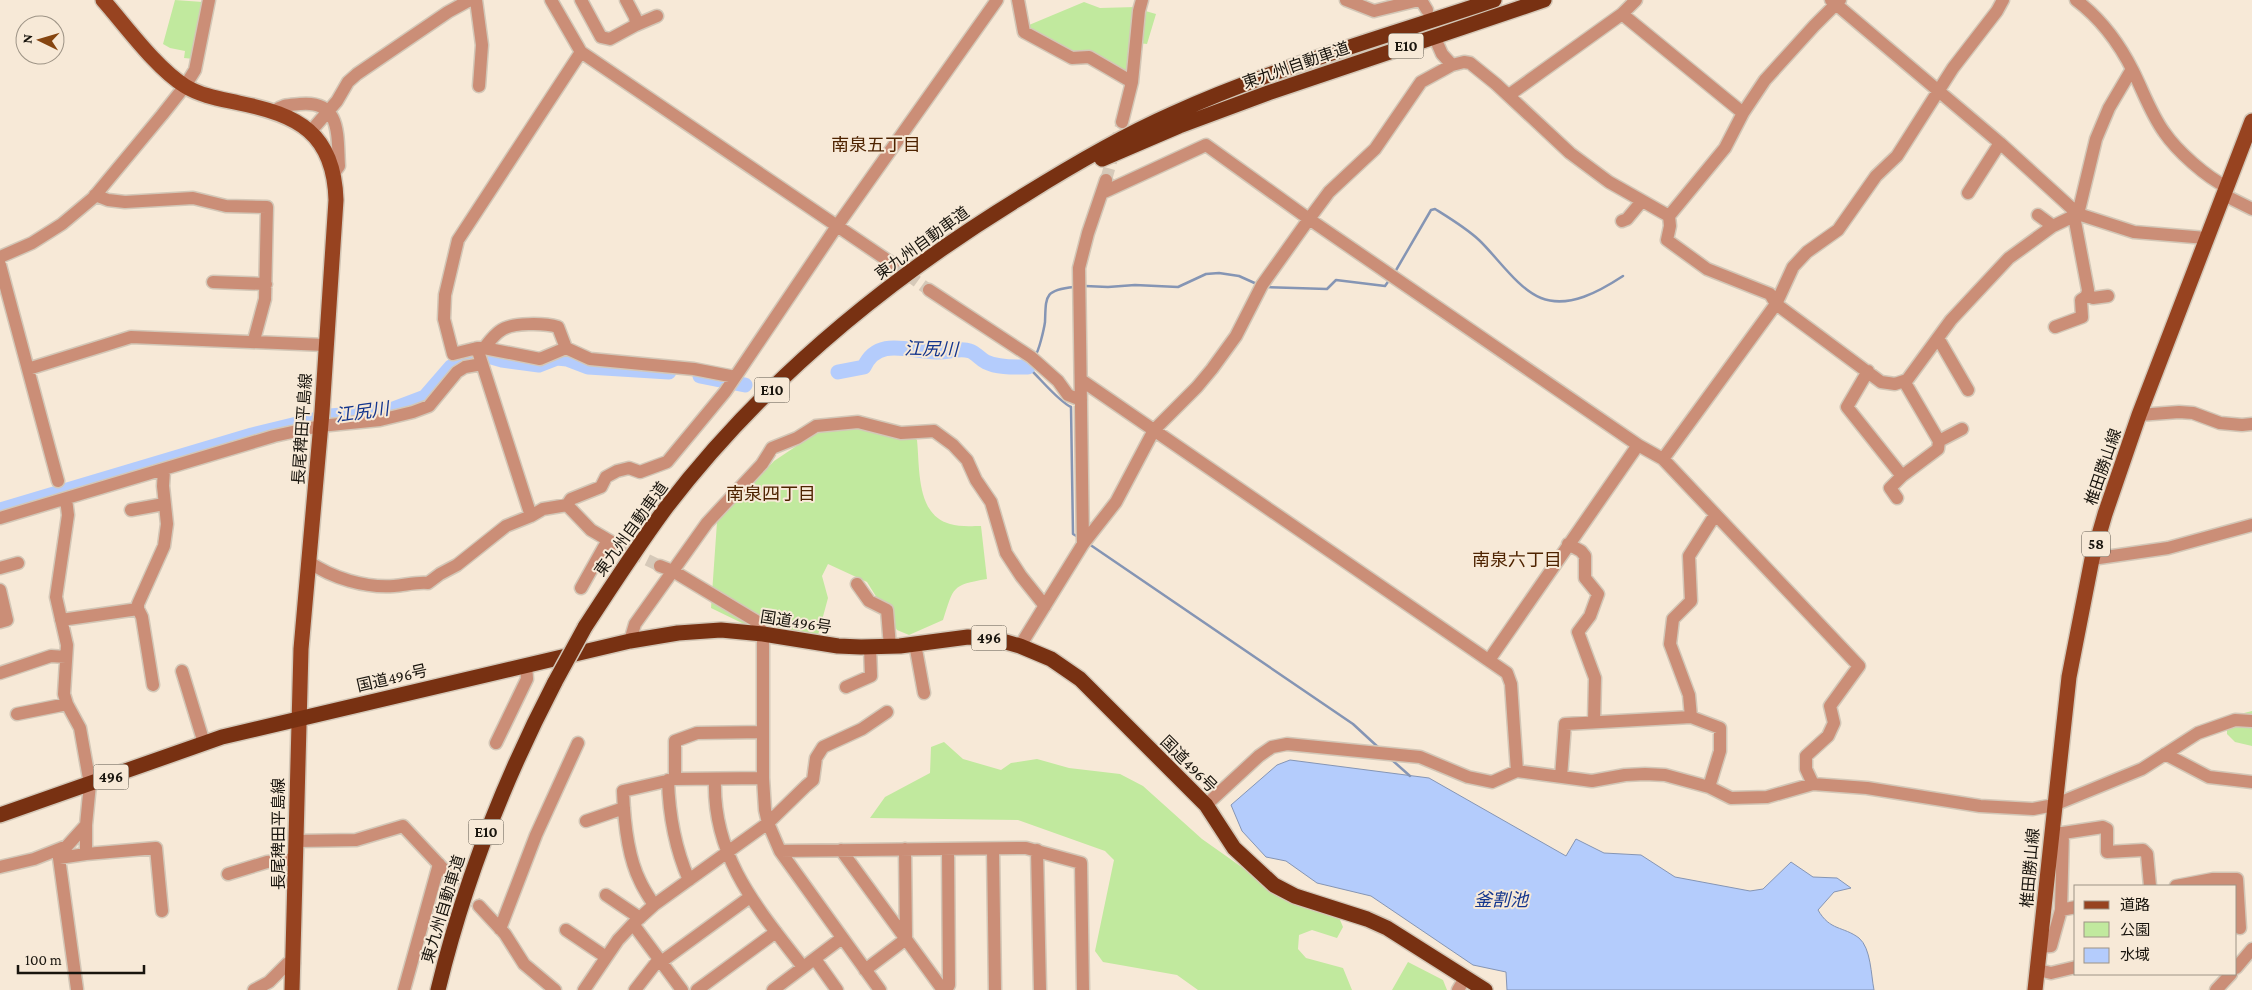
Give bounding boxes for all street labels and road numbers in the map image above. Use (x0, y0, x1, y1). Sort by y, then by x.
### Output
road number: E10 (1388, 34, 1424, 58)
street label: 東九州自動車道 (1240, 39, 1352, 91)
street label: 東九州自動車道 (872, 203, 972, 283)
street label: 長尾稗田平島線 (290, 373, 314, 485)
road number: E10 (754, 378, 790, 402)
street label: 椎田勝山線 (2082, 426, 2124, 508)
street label: 東九州自動車道 (591, 479, 671, 579)
road number: 58 (2082, 532, 2110, 556)
street label: 国道496号 (759, 608, 833, 636)
road number: 496 (972, 626, 1006, 650)
street label: 国道496号 (355, 662, 429, 694)
street label: 国道496号 (1157, 732, 1221, 796)
road number: 496 (94, 764, 128, 790)
street label: 長尾稗田平島線 (270, 778, 287, 890)
road number: E10 (468, 820, 504, 844)
street label: 椎田勝山線 (2018, 827, 2042, 909)
street label: 東九州自動車道 (418, 853, 468, 965)

